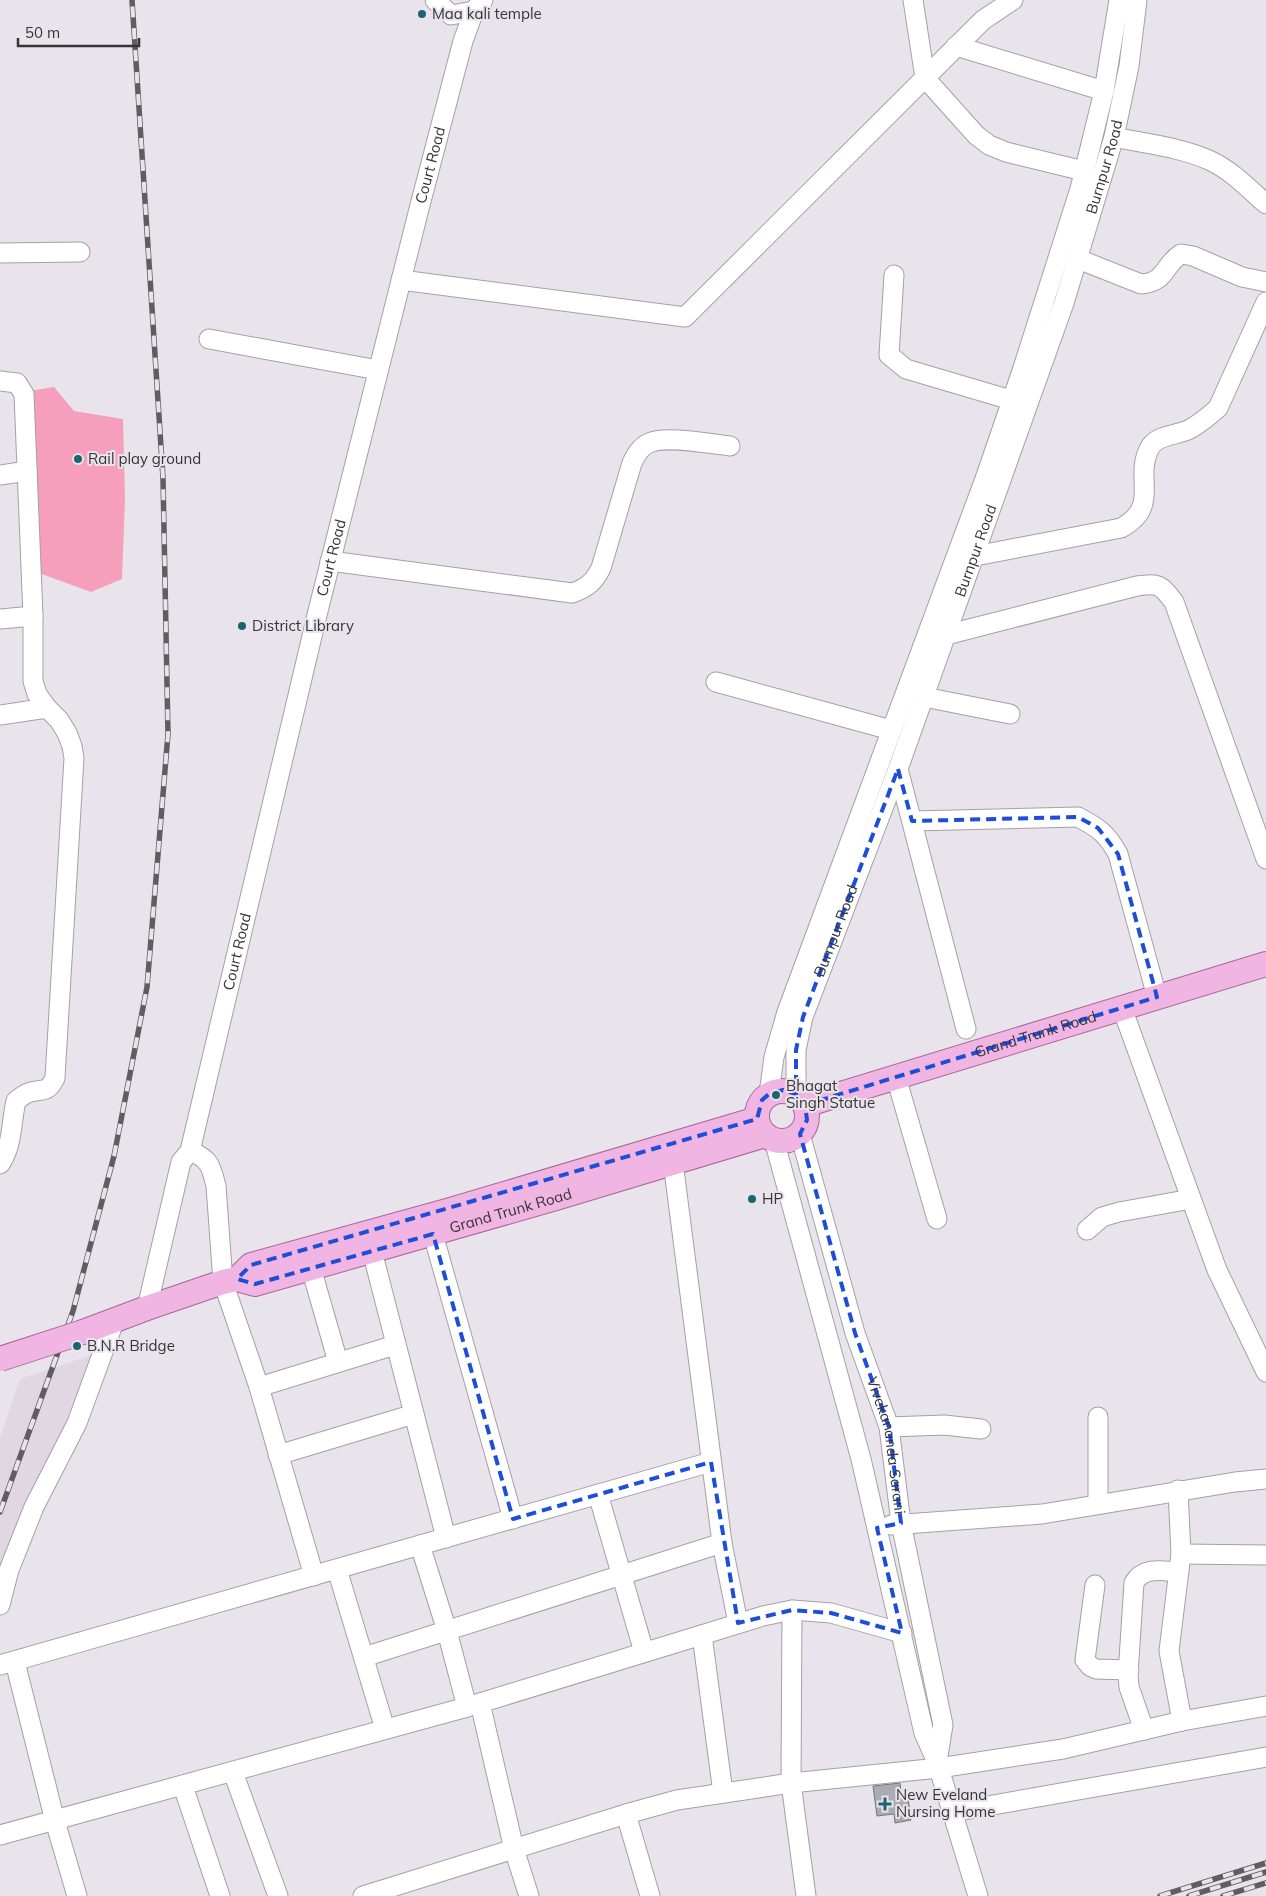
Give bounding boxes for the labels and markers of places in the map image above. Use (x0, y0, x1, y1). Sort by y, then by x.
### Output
place label: Maa kali temple (432, 4, 542, 23)
marker: Maa kali temple (416, 8, 428, 20)
place label: Rail play ground (88, 449, 201, 468)
marker: Rail play ground (72, 453, 84, 465)
place label: District Library (252, 616, 354, 635)
marker: District Library (236, 620, 248, 632)
place label: Bhagat Singh Statue (786, 1076, 875, 1112)
marker: Bhagat Singh Statue (770, 1089, 782, 1101)
place label: HP (762, 1189, 783, 1208)
marker: HP (746, 1193, 758, 1205)
place label: B.N.R Bridge (87, 1336, 175, 1355)
marker: B.N.R Bridge (71, 1340, 83, 1352)
place label: New Eveland Nursing Home (896, 1785, 995, 1821)
marker: New Eveland Nursing Home (878, 1797, 892, 1811)

